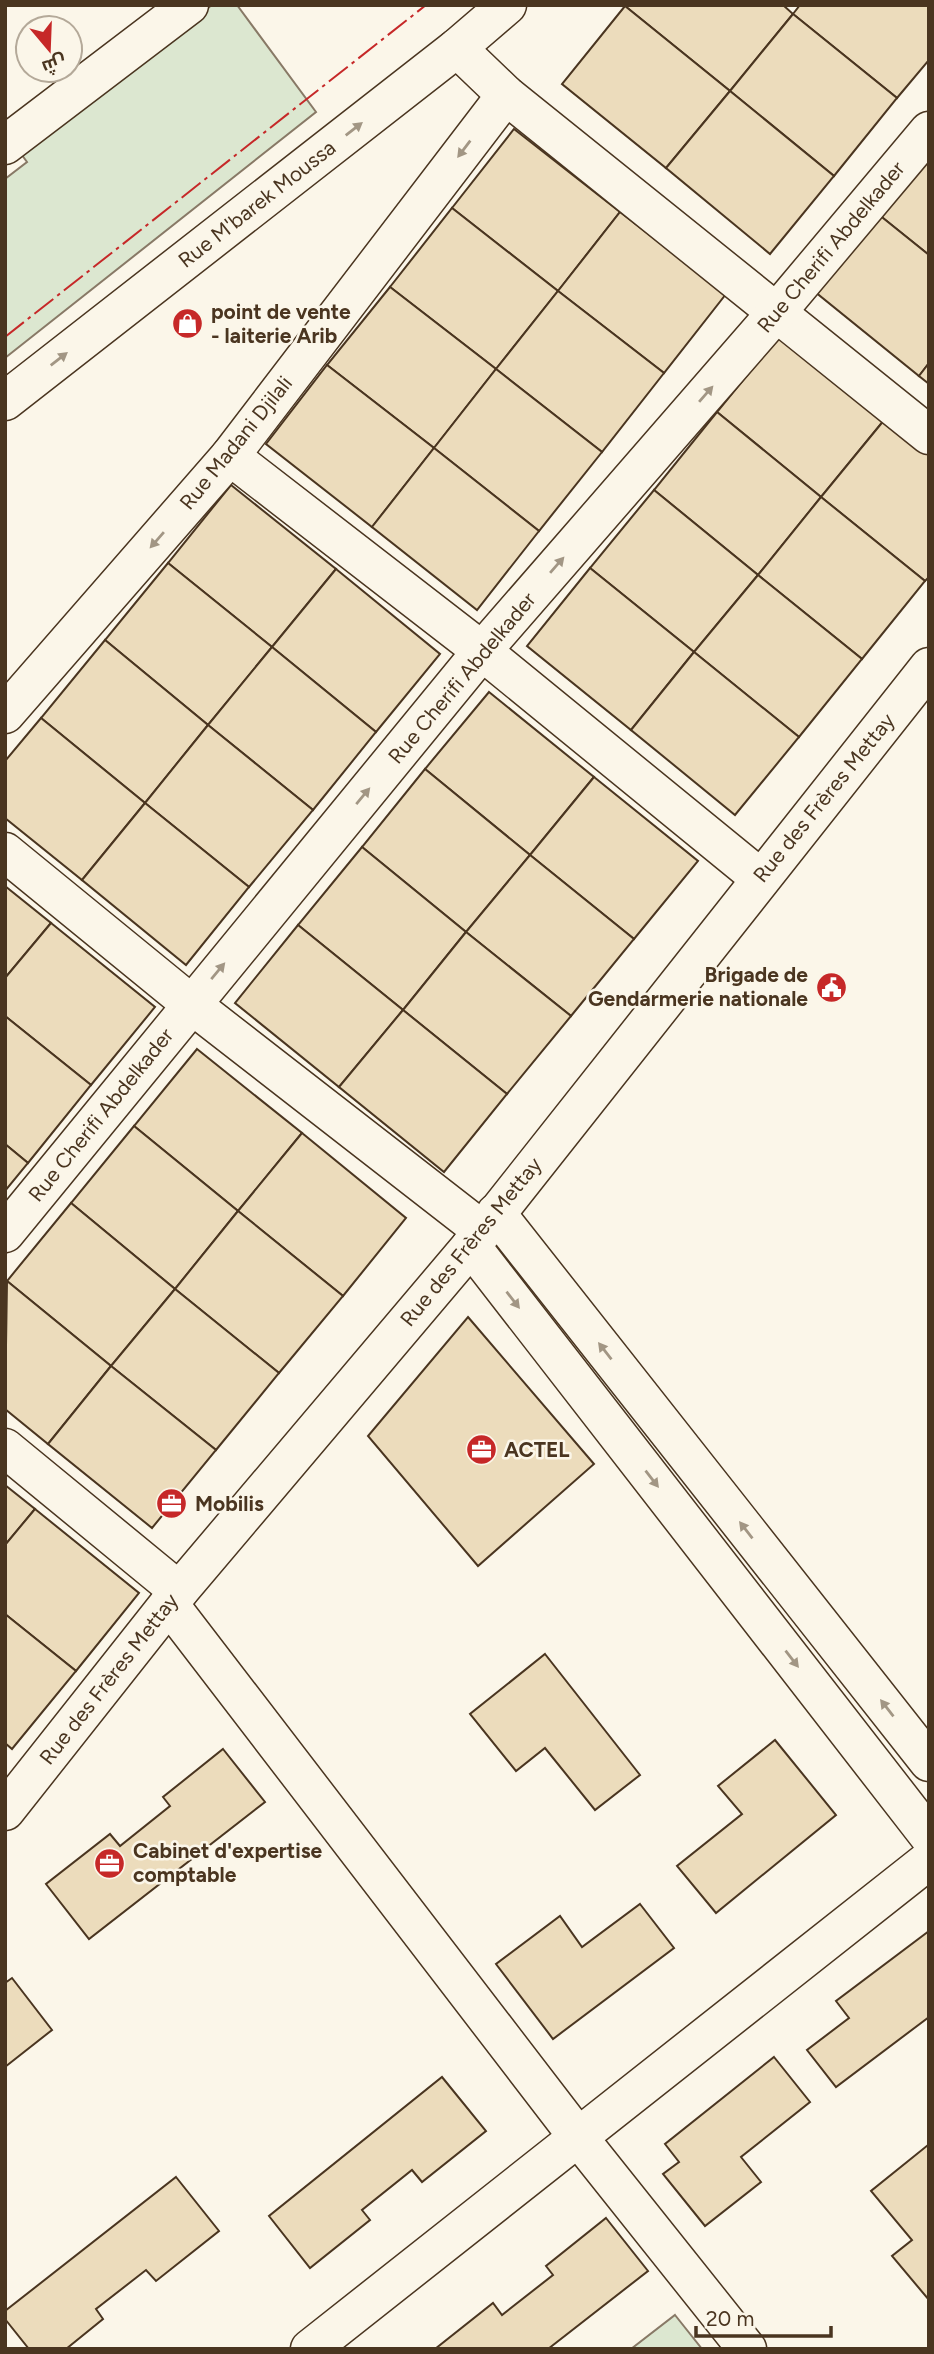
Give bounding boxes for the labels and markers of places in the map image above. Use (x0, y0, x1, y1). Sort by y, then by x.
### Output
place label: point de vente - laiterie Arib (211, 299, 351, 348)
shop icon: point de vente - laiterie Arib (171, 307, 205, 341)
place label: Brigade de Gendarmerie nationale (588, 962, 808, 1011)
public building icon: Brigade de Gendarmerie nationale (814, 970, 848, 1004)
office icon: ACTEL (464, 1433, 498, 1467)
place label: ACTEL (504, 1437, 570, 1462)
office icon: Mobilis (155, 1487, 189, 1521)
place label: Mobilis (195, 1491, 264, 1516)
place label: Cabinet d'expertise comptable (133, 1838, 323, 1887)
office icon: Cabinet d'expertise comptable (93, 1846, 127, 1880)

